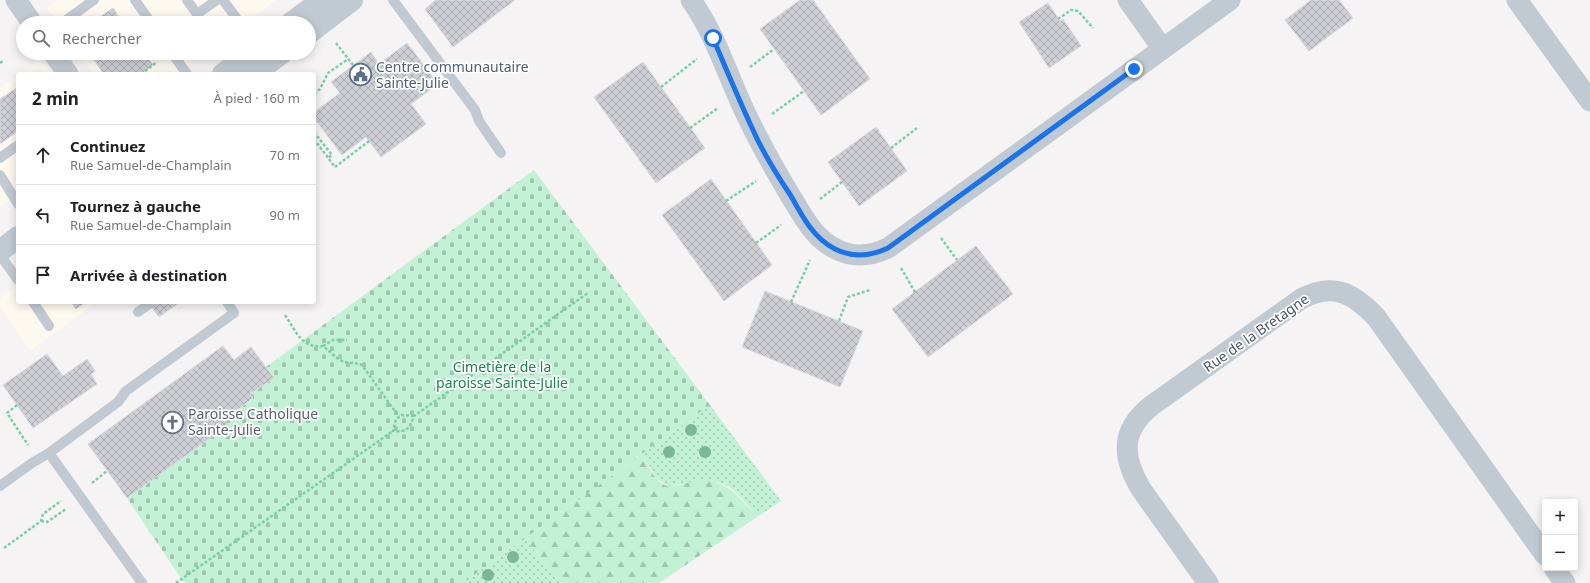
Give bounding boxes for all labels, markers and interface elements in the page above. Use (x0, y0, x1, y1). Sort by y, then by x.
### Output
search box (16, 16, 316, 60)
icon: search (30, 27, 52, 49)
text: Rechercher (62, 28, 142, 48)
route start (704, 29, 722, 47)
place label: Centre communautaire Sainte-Julie (376, 57, 529, 92)
route end (1125, 60, 1143, 78)
public building icon: Centre communautaire Sainte-Julie (348, 62, 374, 88)
text: 2 min (32, 87, 79, 110)
text: À pied · 160 m (214, 89, 300, 107)
text: Continuez (70, 136, 145, 156)
icon: ahead (32, 144, 54, 166)
text: 70 m (270, 146, 300, 164)
text: Rue Samuel-de-Champlain (70, 156, 232, 174)
text: Tournez à gauche (70, 196, 201, 216)
icon: left (32, 204, 54, 226)
text: 90 m (270, 206, 300, 224)
text: Rue Samuel-de-Champlain (70, 216, 232, 234)
icon: arrive (32, 264, 54, 286)
text: Arrivée à destination (70, 265, 227, 285)
street label: Rue de la Bretagne (1199, 289, 1312, 376)
park label: Cimetière de la paroisse Sainte-Julie (436, 357, 568, 392)
place label: Paroisse Catholique Sainte-Julie (188, 404, 318, 439)
church icon: Paroisse Catholique Sainte-Julie (159, 409, 185, 435)
map controls (1542, 499, 1578, 571)
button: + (1542, 499, 1578, 535)
button: − (1542, 535, 1578, 571)

